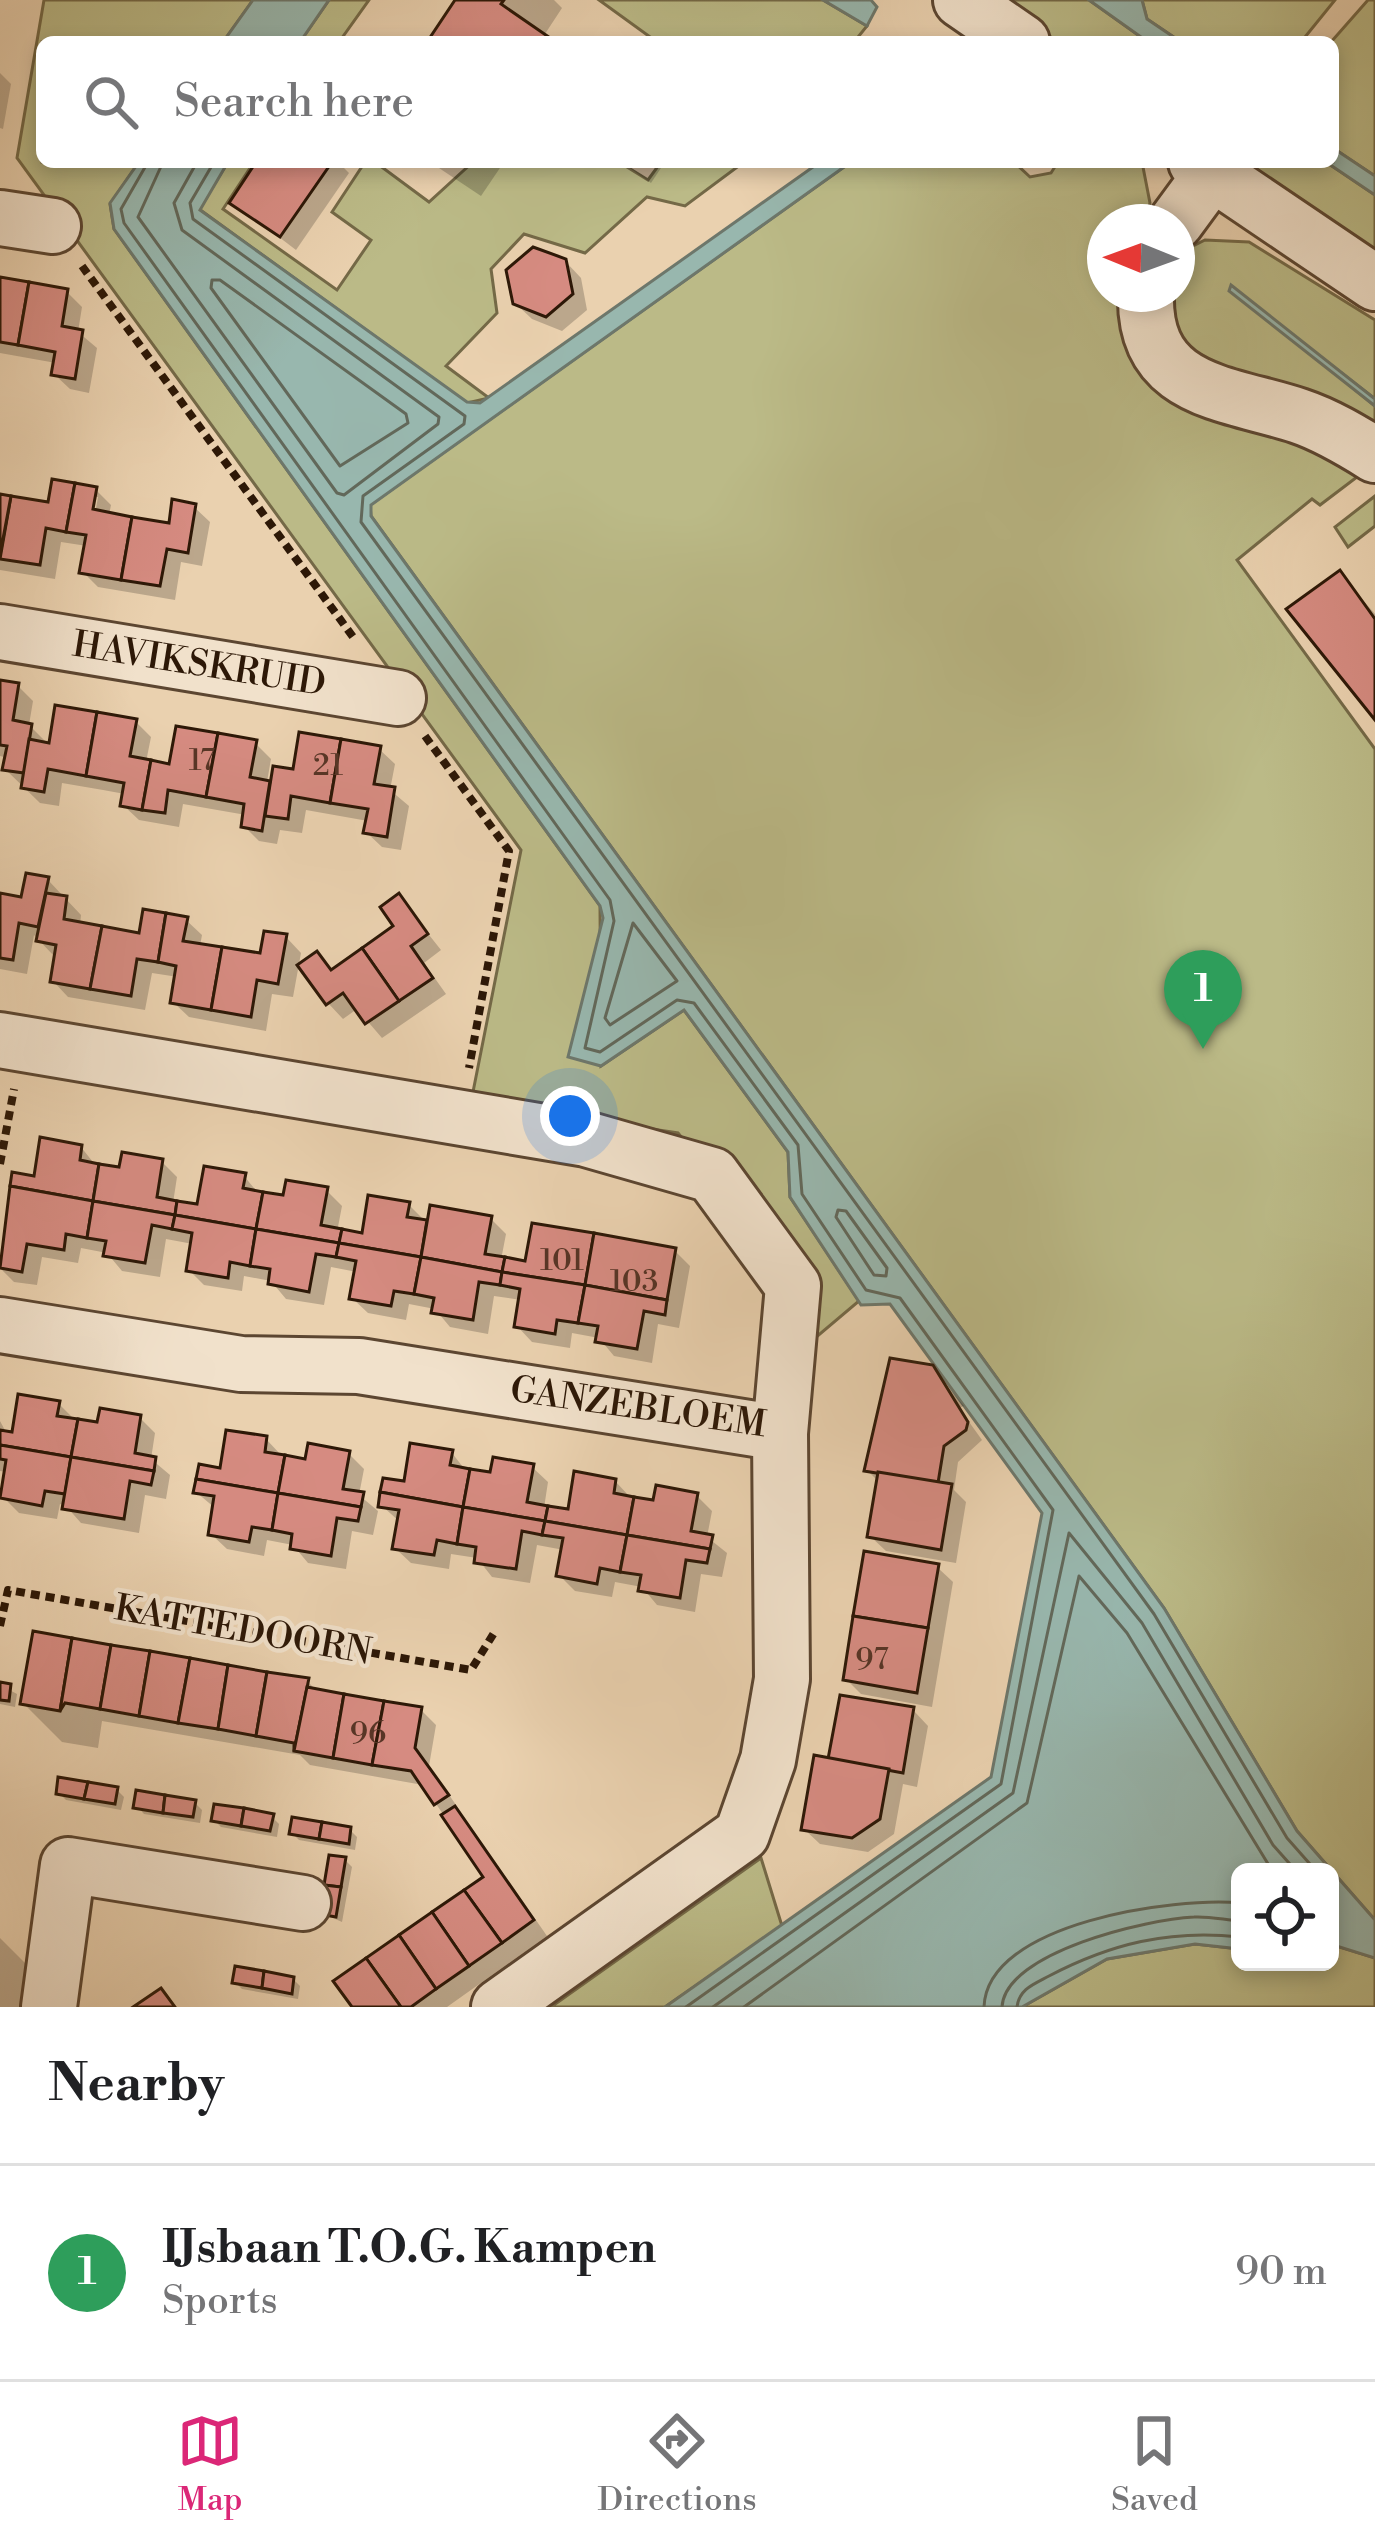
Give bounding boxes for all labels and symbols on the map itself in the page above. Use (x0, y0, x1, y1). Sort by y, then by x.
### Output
north arrow (1087, 204, 1195, 312)
street label: HAVIKSKRUID (69, 623, 329, 707)
house number: 17 (189, 742, 215, 780)
house number: 21 (313, 747, 343, 785)
pin: 1 (1164, 950, 1242, 1049)
your location (540, 1086, 600, 1146)
house number: 101 (540, 1242, 584, 1280)
house number: 103 (610, 1263, 658, 1301)
street label: GANZEBLOEM (507, 1368, 769, 1448)
street label: KATTEDOORN (111, 1586, 375, 1676)
house number: 97 (855, 1641, 889, 1679)
house number: 96 (350, 1715, 386, 1753)

